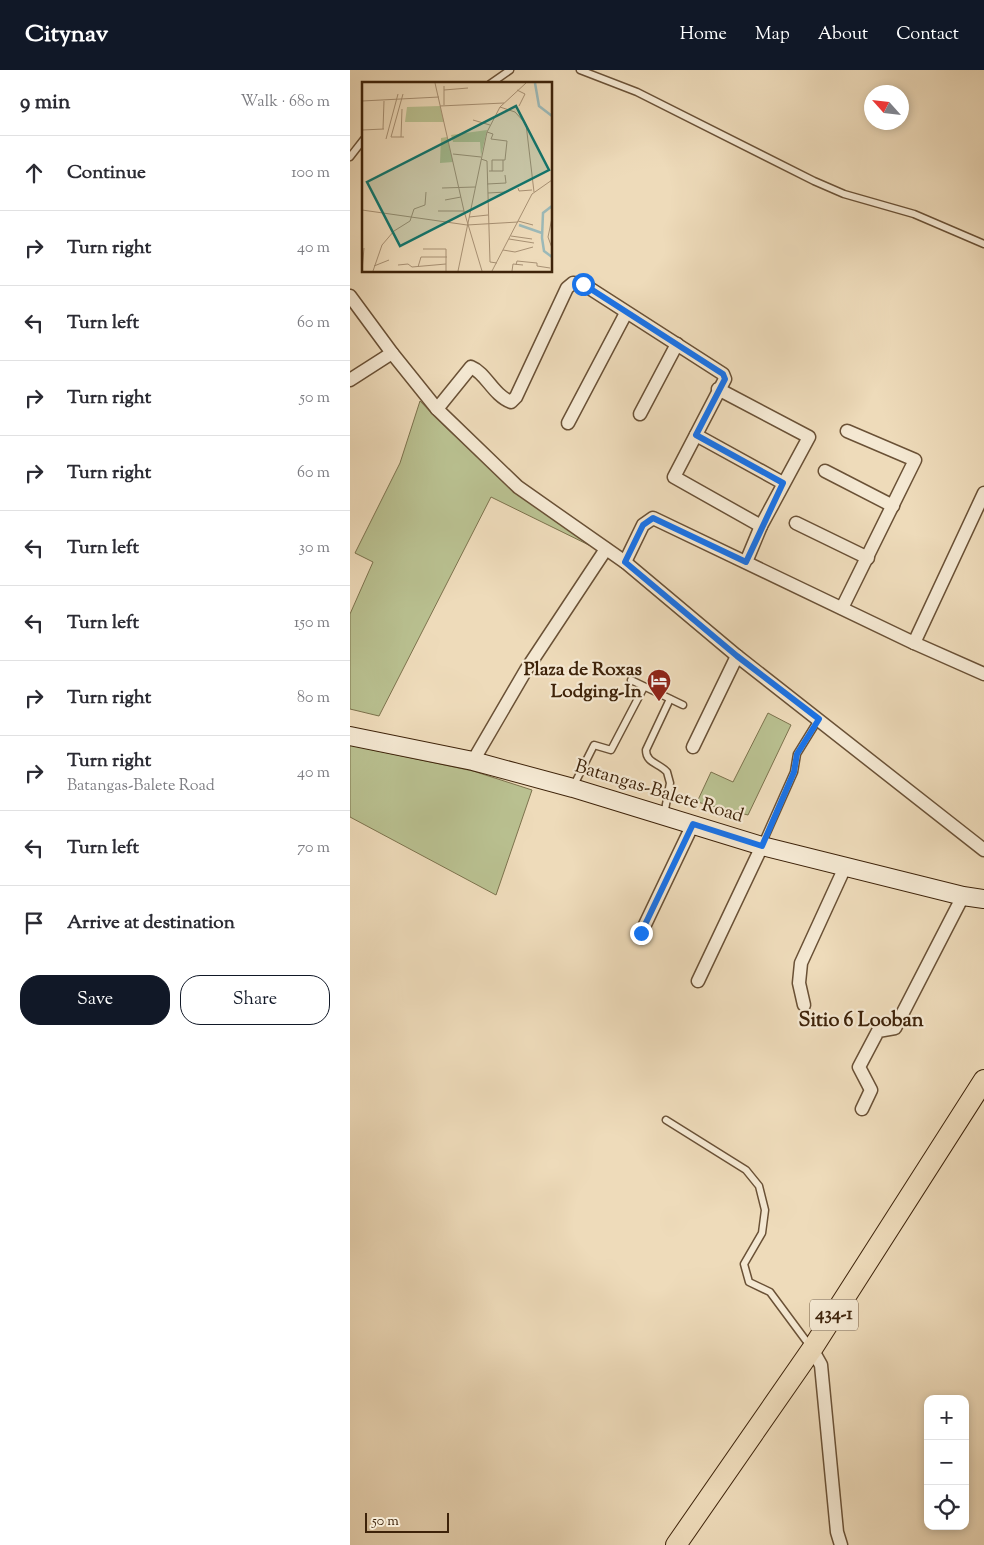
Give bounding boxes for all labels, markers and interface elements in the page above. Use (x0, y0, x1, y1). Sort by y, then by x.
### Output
text: Citynav (25, 18, 108, 52)
text: Home (680, 22, 727, 48)
text: Map (755, 22, 790, 48)
text: About (818, 22, 868, 48)
text: Contact (896, 22, 959, 48)
inset map (362, 82, 552, 272)
north arrow (864, 85, 909, 130)
text: 9 min (20, 88, 70, 118)
text: Walk · 680 m (241, 91, 330, 114)
icon: ahead (20, 159, 48, 187)
text: Continue (67, 160, 146, 187)
text: 100 m (291, 162, 330, 185)
icon: right (20, 234, 48, 262)
text: Turn right (67, 235, 151, 262)
text: 40 m (297, 237, 330, 260)
route start (572, 273, 595, 296)
icon: left (20, 309, 48, 337)
text: Turn left (67, 310, 139, 337)
text: 60 m (297, 312, 330, 335)
icon: right (20, 384, 48, 412)
text: Turn right (67, 385, 151, 412)
text: 50 m (299, 387, 330, 410)
icon: right (20, 459, 48, 487)
text: Turn right (67, 460, 151, 487)
text: 60 m (297, 462, 330, 485)
icon: left (20, 534, 48, 562)
text: Turn left (67, 535, 139, 562)
text: 30 m (299, 537, 330, 560)
icon: left (20, 609, 48, 637)
text: Turn left (67, 610, 139, 637)
text: 150 m (294, 612, 330, 635)
place label: Plaza de Roxas Lodging-In (524, 657, 643, 706)
hotel icon: Plaza de Roxas Lodging-In (646, 668, 672, 702)
icon: right (20, 684, 48, 712)
text: Turn right (67, 685, 151, 712)
text: 80 m (297, 687, 330, 710)
text: Turn right (67, 748, 151, 775)
street label: Batangas-Balete Road (571, 753, 747, 831)
icon: right (20, 759, 48, 787)
text: 40 m (297, 762, 330, 785)
text: Batangas-Balete Road (67, 775, 215, 798)
icon: left (20, 834, 48, 862)
text: Turn left (67, 835, 139, 862)
text: 70 m (297, 837, 330, 860)
icon: arrive (20, 909, 48, 937)
text: Arrive at destination (67, 910, 235, 937)
route end (630, 922, 653, 945)
button: Save (20, 975, 170, 1025)
button: Share (180, 975, 330, 1025)
district label: Sitio 6 Looban (798, 1007, 924, 1036)
road number: 434-1 (810, 1300, 858, 1330)
map controls (924, 1395, 969, 1530)
button: + (924, 1395, 969, 1440)
button: − (924, 1440, 969, 1485)
button: locate (924, 1485, 969, 1530)
scale bar (365, 1510, 449, 1533)
text: 50 m (372, 1512, 399, 1532)

